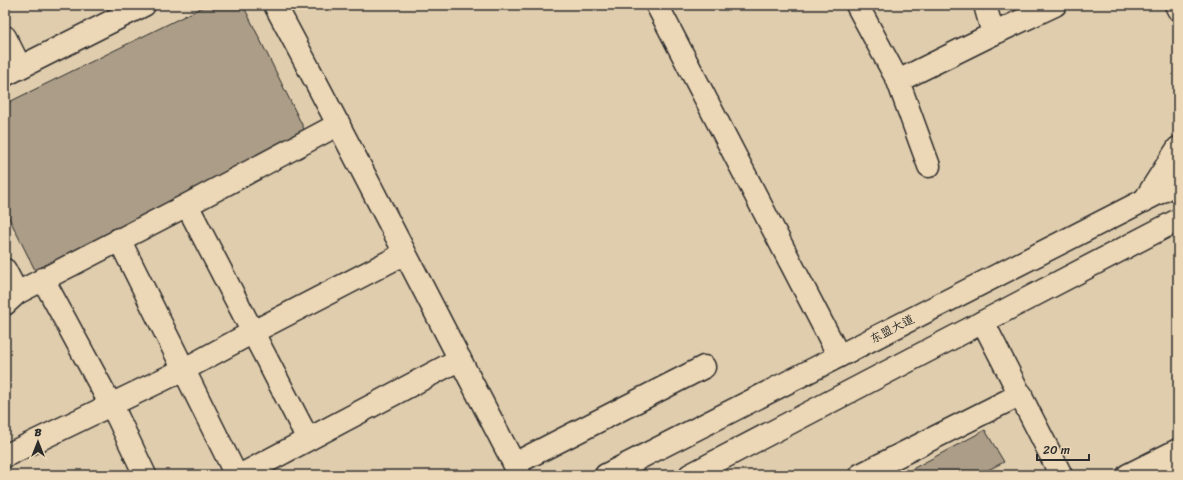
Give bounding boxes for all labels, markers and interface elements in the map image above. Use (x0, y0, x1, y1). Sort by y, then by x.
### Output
street label: 东盟大道 (866, 308, 918, 350)
north arrow (18, 422, 58, 462)
text: B (35, 423, 42, 442)
scale bar (1037, 436, 1089, 462)
text: 20 m (1043, 439, 1070, 461)

